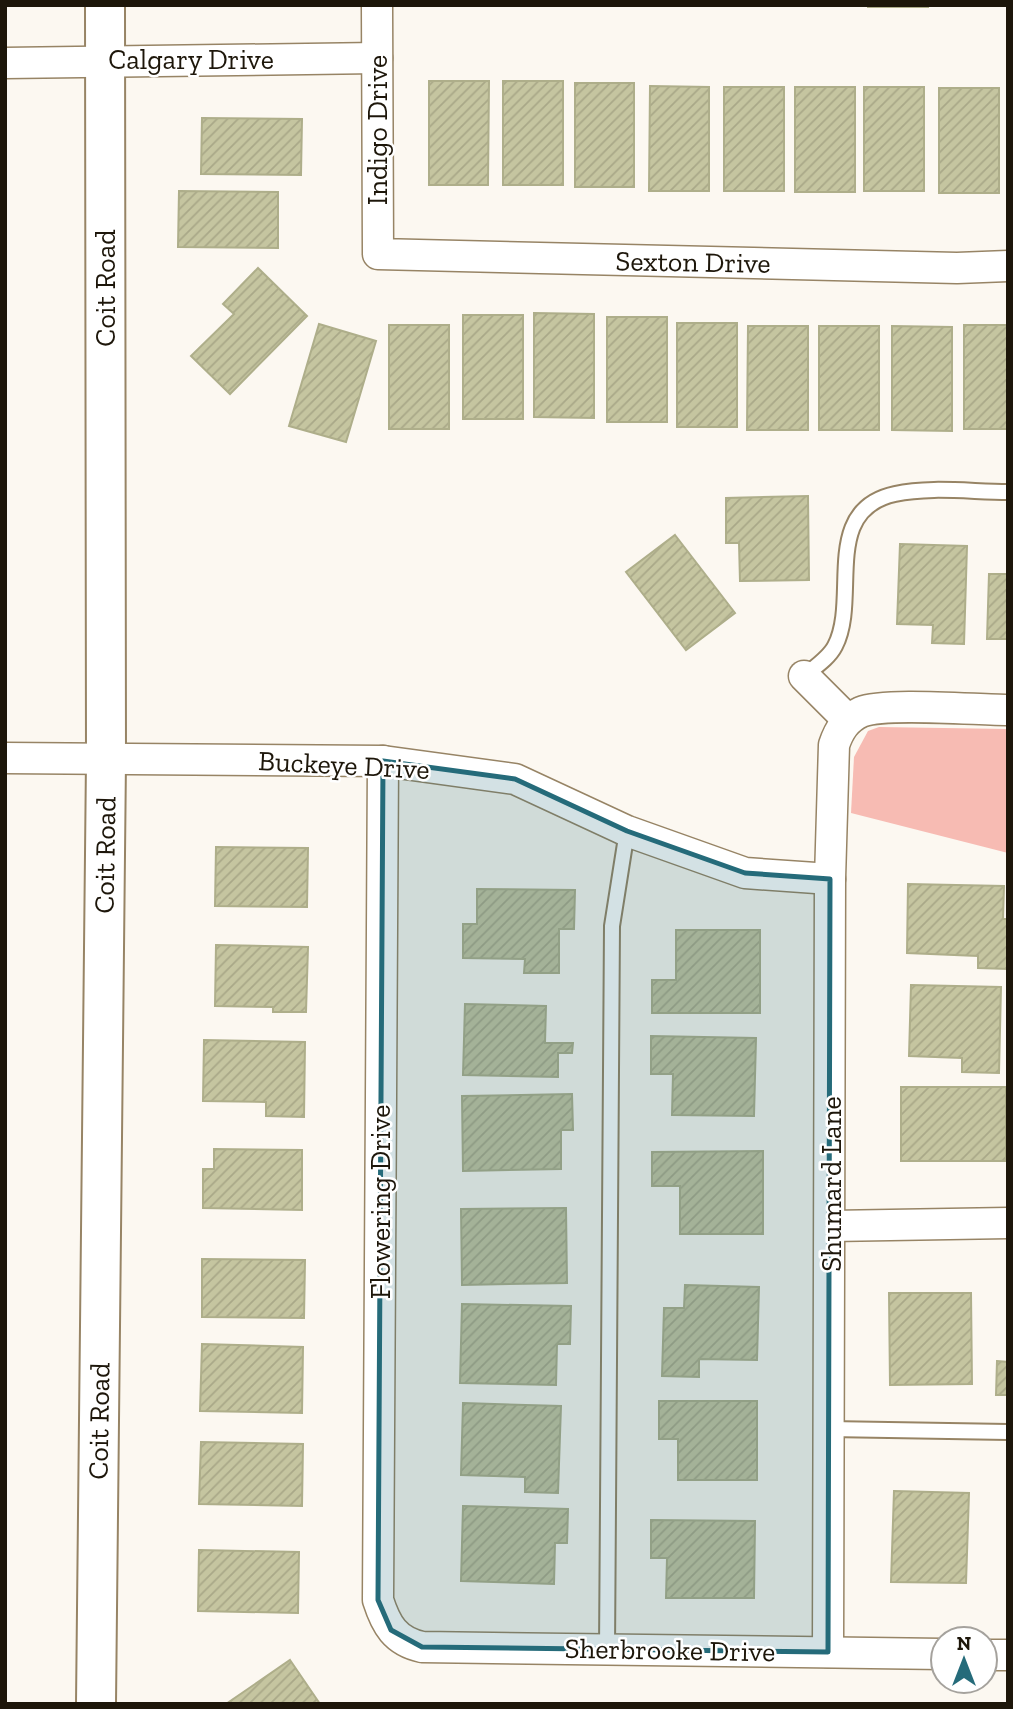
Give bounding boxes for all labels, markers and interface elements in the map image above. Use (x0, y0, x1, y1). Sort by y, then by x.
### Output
street label: Calgary Drive (108, 43, 274, 76)
street label: Indigo Drive (361, 55, 394, 205)
street label: Coit Road (89, 229, 122, 347)
street label: Sexton Drive (615, 244, 771, 280)
street label: Buckeye Drive (257, 744, 431, 786)
street label: Coit Road (87, 796, 123, 914)
street label: Shumard Lane (815, 1096, 848, 1272)
street label: Flowering Drive (364, 1105, 397, 1299)
street label: Coit Road (81, 1362, 117, 1480)
north arrow (929, 1625, 999, 1695)
street label: Sherbrooke Drive (564, 1632, 776, 1668)
text: N (957, 1632, 971, 1655)

